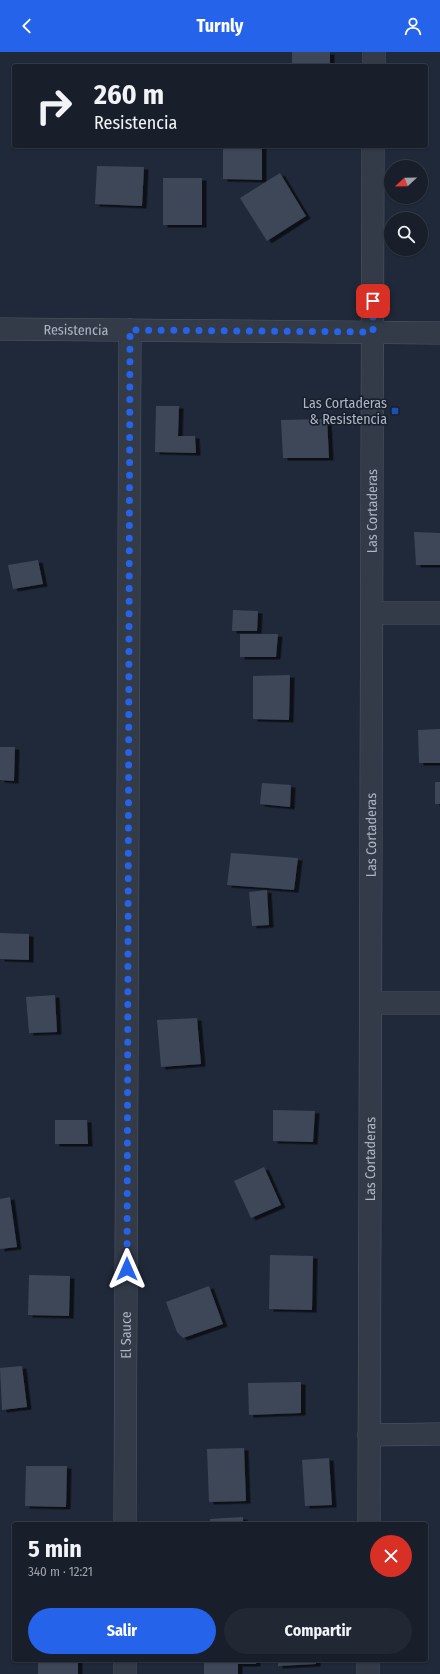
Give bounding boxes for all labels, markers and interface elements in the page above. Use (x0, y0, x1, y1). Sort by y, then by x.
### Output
icon: back (16, 15, 38, 37)
text: Turnly (197, 15, 243, 37)
icon: person (402, 15, 424, 37)
text: 260 m (94, 78, 164, 111)
icon: right (28, 80, 80, 132)
text: Resistencia (94, 112, 177, 134)
north arrow (384, 160, 428, 204)
map controls (384, 160, 428, 256)
button: search (384, 212, 428, 256)
pin (356, 284, 390, 318)
icon: arrive (362, 290, 384, 312)
street label: Resistencia (43, 321, 109, 339)
place label: Las Cortaderas & Resistencia (303, 395, 387, 428)
marker: Las Cortaderas & Resistencia (390, 406, 400, 416)
street label: Las Cortaderas (364, 469, 381, 553)
street label: Las Cortaderas (363, 793, 380, 877)
street label: Las Cortaderas (362, 1117, 379, 1201)
position arrow (106, 1248, 148, 1290)
street label: El Sauce (118, 1311, 135, 1359)
text: 5 min (28, 1535, 82, 1563)
button: close (370, 1535, 412, 1577)
text: 340 m · 12:21 (28, 1564, 93, 1579)
button: Salir (28, 1608, 216, 1654)
button: Compartir (224, 1608, 412, 1654)

